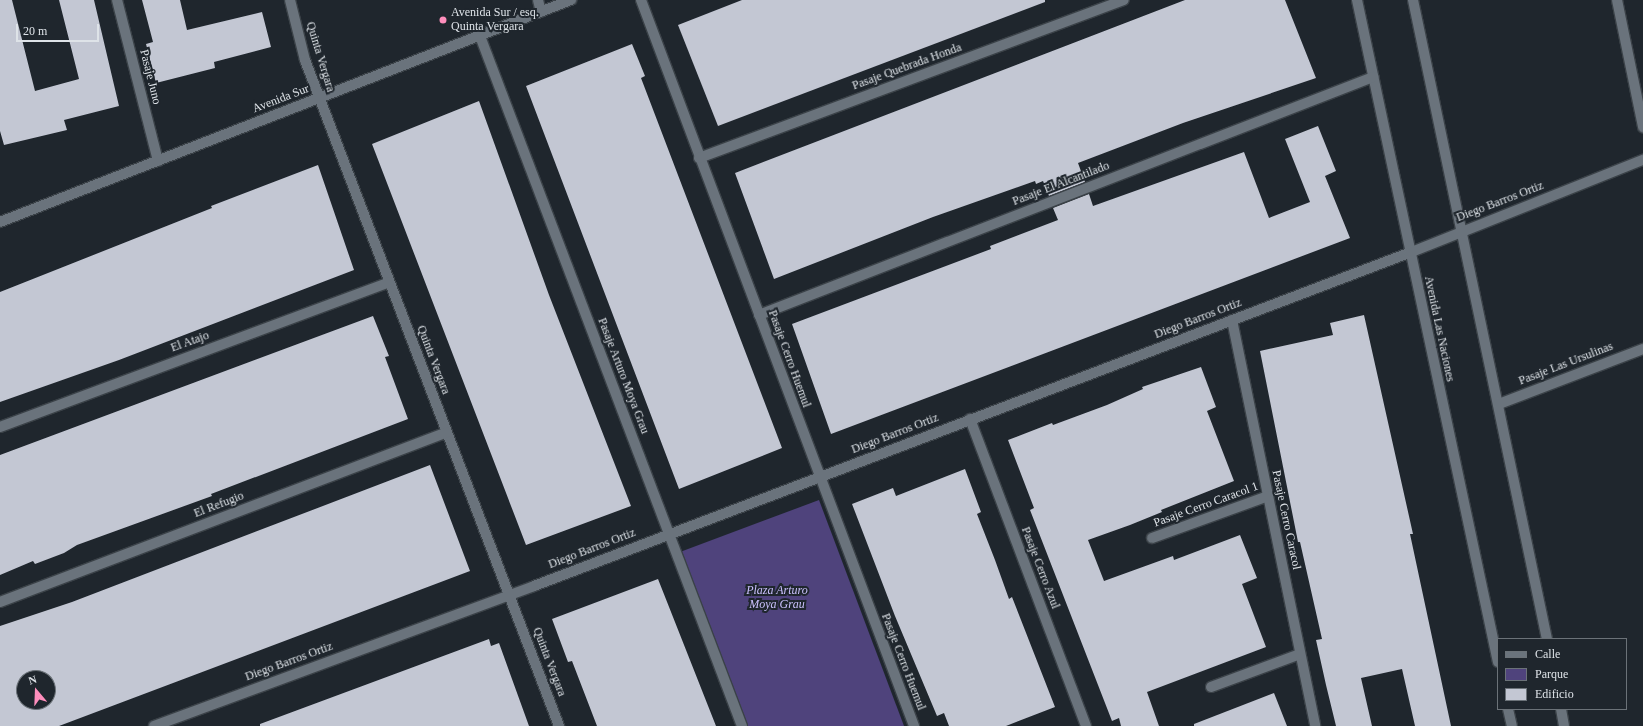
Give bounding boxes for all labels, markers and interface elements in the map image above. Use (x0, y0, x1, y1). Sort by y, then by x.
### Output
place label: Avenida Sur / esq. Quinta Vergara (451, 6, 539, 34)
marker: Avenida Sur / esq. Quinta Vergara (438, 15, 448, 25)
scale bar (18, 16, 101, 42)
street label: Quinta Vergara (302, 20, 338, 94)
text: 20 m (23, 24, 47, 38)
street label: Pasaje Quebrada Honda (850, 41, 964, 93)
street label: Pasaje Juno (136, 48, 164, 106)
street label: Avenida Sur (251, 82, 311, 116)
street label: Pasaje El Alcantilado (1010, 159, 1112, 209)
street label: Diego Barros Ortiz (1454, 179, 1546, 225)
street label: Avenida Las Naciones (1421, 275, 1457, 383)
street label: Diego Barros Ortiz (1152, 296, 1244, 342)
street label: Pasaje Cerro Huemul (765, 308, 813, 410)
street label: Pasaje Arturo Moya Grau (594, 316, 652, 436)
street label: Quinta Vergara (413, 323, 453, 397)
street label: El Atajo (169, 328, 211, 356)
street label: Pasaje Las Ursulinas (1517, 339, 1615, 389)
street label: Diego Barros Ortiz (849, 411, 941, 457)
street label: Pasaje Cerro Caracol (1268, 469, 1304, 571)
street label: Pasaje Cerro Caracol 1 (1152, 479, 1260, 531)
street label: El Refugio (192, 489, 246, 521)
street label: Pasaje Cerro Azul (1018, 525, 1062, 611)
street label: Diego Barros Ortiz (546, 526, 638, 572)
park label: Plaza Arturo Moya Grau (746, 584, 808, 612)
street label: Pasaje Cerro Huemul (878, 612, 928, 712)
street label: Quinta Vergara (529, 625, 569, 699)
legend (1497, 638, 1627, 710)
street label: Diego Barros Ortiz (243, 640, 335, 684)
text: Calle (1535, 647, 1560, 661)
text: Parque (1535, 667, 1568, 681)
north arrow (16, 670, 56, 710)
text: N (27, 673, 38, 687)
text: Edificio (1535, 687, 1574, 701)

